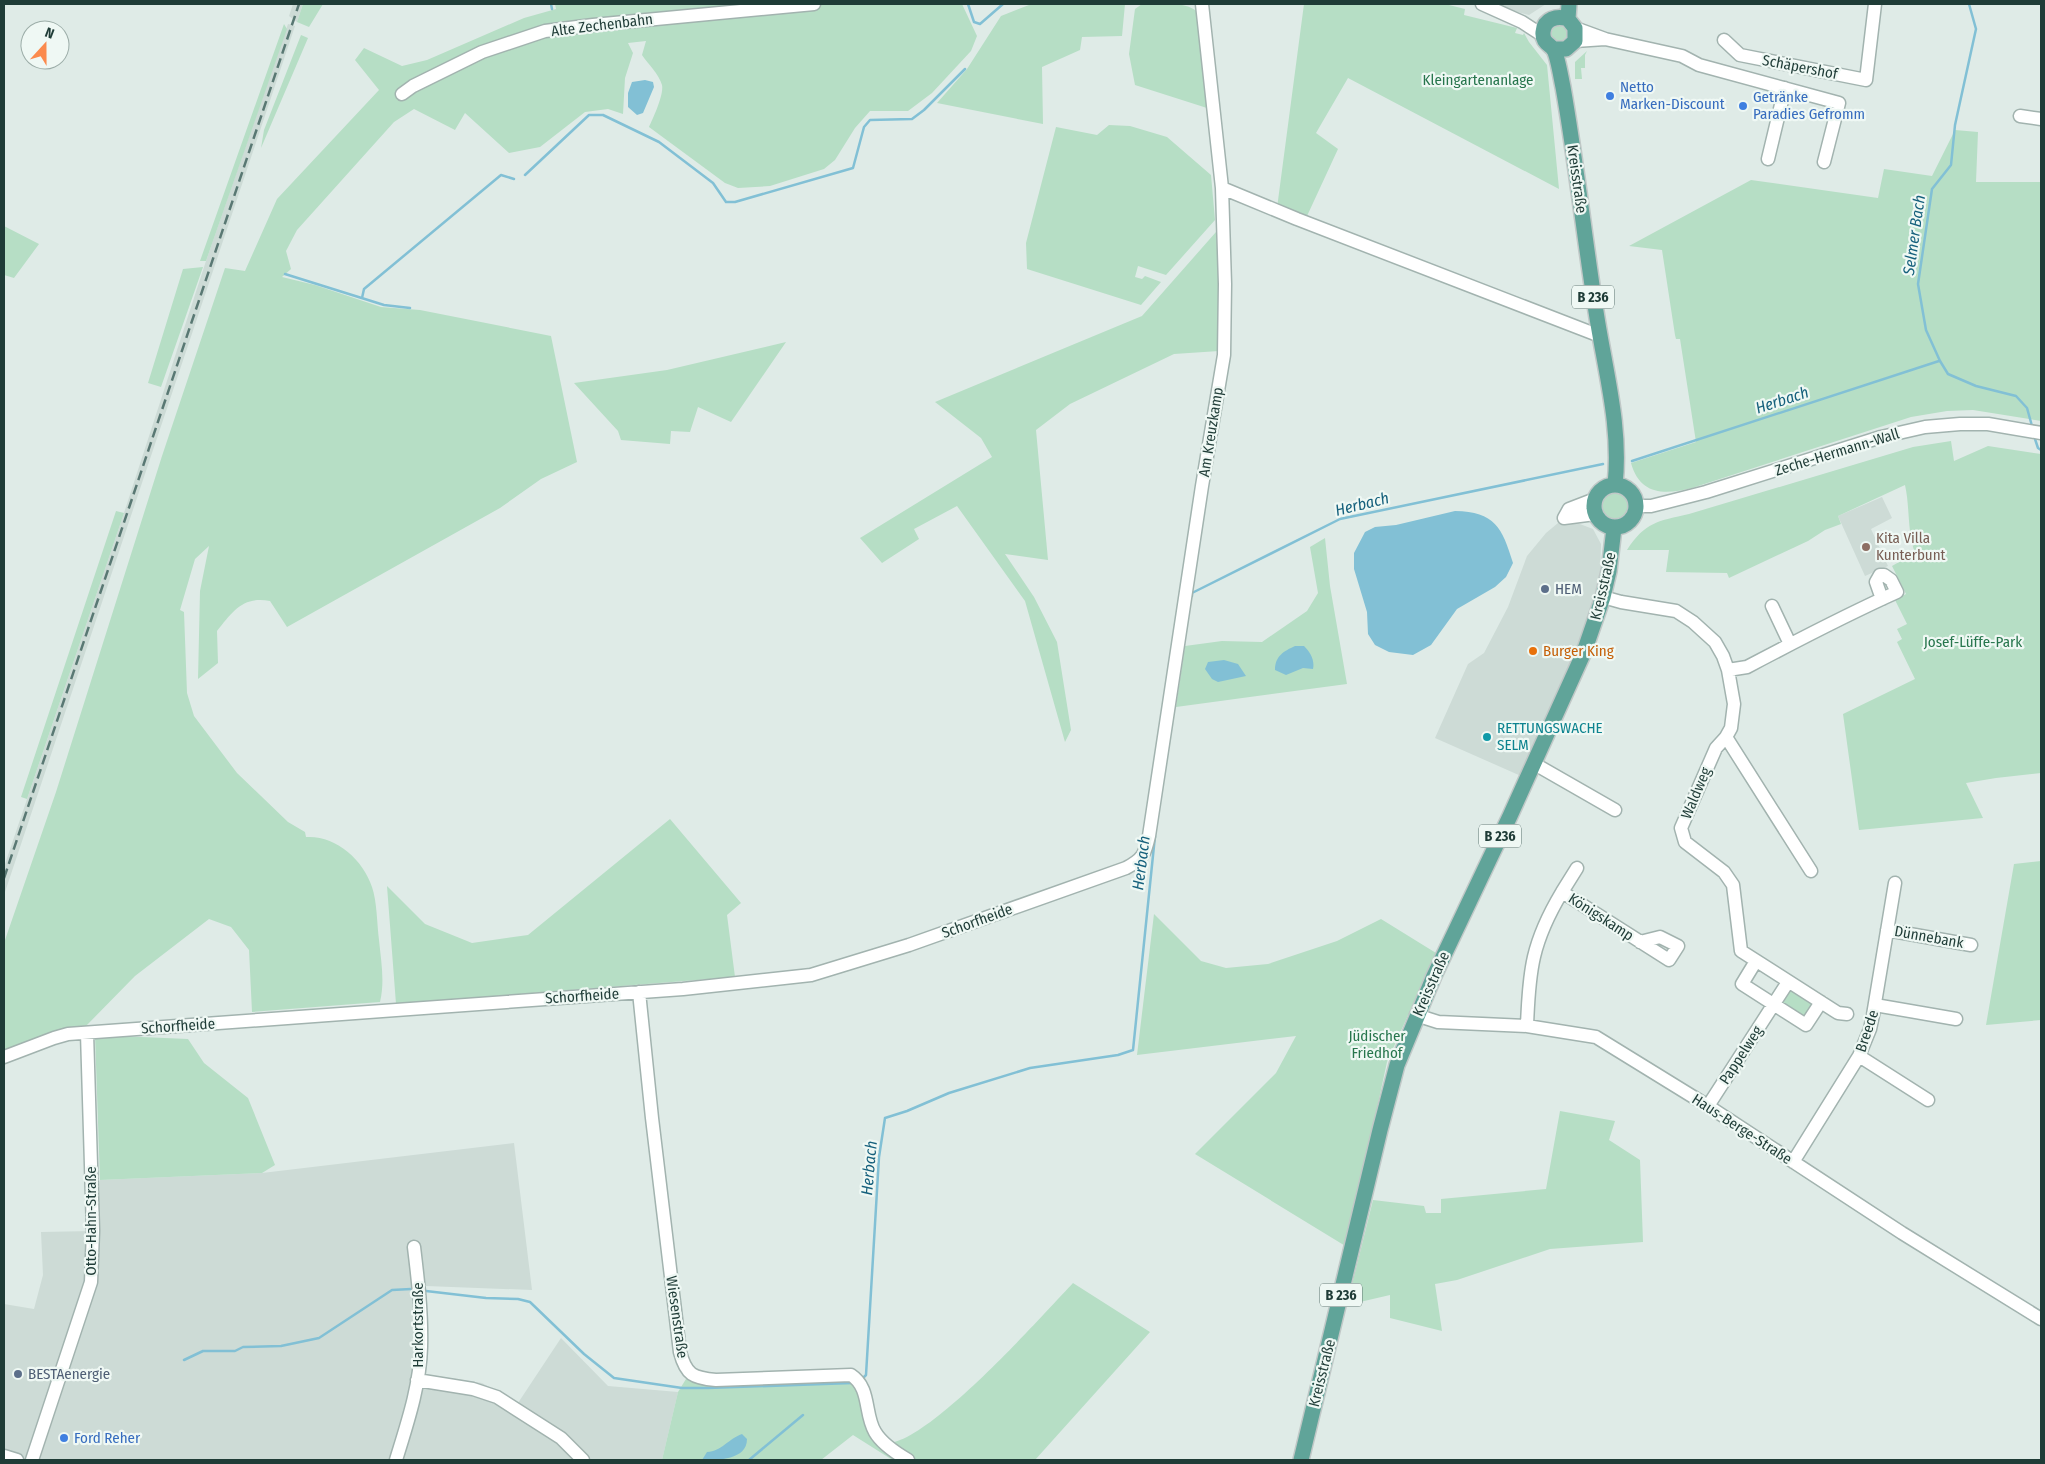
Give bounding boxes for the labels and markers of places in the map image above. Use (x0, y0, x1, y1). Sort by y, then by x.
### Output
place label: Netto Marken-Discount (1620, 78, 1725, 113)
place label: Getränke Paradies Gefromm (1753, 88, 1865, 123)
marker: Netto Marken-Discount (1604, 90, 1616, 102)
marker: Getränke Paradies Gefromm (1737, 100, 1749, 112)
place label: Kita Villa Kunterbunt (1876, 529, 1946, 564)
marker: Kita Villa Kunterbunt (1860, 541, 1872, 553)
place label: HEM (1555, 580, 1582, 598)
marker: HEM (1539, 583, 1551, 595)
place label: Burger King (1543, 642, 1614, 660)
marker: Burger King (1527, 645, 1539, 657)
place label: RETTUNGSWACHE SELM (1497, 719, 1603, 754)
marker: RETTUNGSWACHE SELM (1481, 731, 1493, 743)
place label: BESTAenergie (28, 1365, 110, 1383)
marker: BESTAenergie (12, 1368, 24, 1380)
place label: Ford Reher (74, 1429, 141, 1447)
marker: Ford Reher (58, 1432, 70, 1444)

